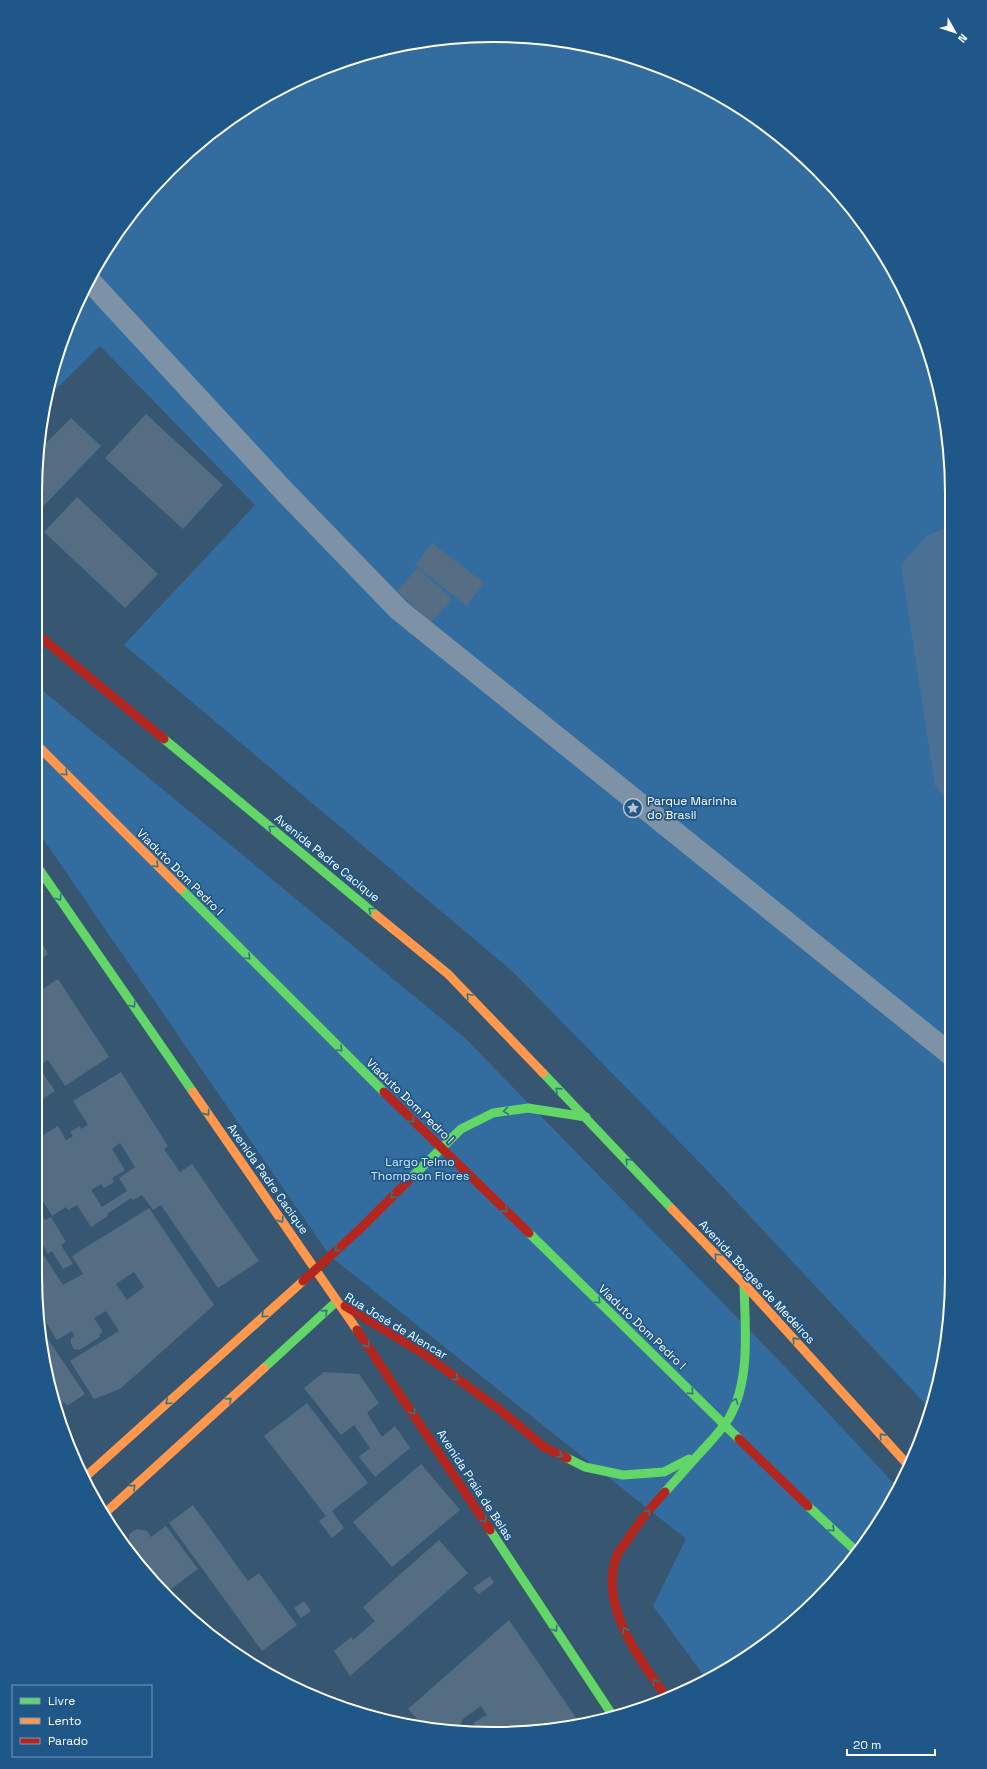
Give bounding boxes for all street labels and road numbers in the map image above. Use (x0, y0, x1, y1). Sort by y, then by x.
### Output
street label: Avenida Padre Cacique (271, 810, 383, 906)
street label: Viaduto Dom Pedro I (133, 825, 227, 919)
street label: Viaduto Dom Pedro I (363, 1055, 457, 1147)
street label: Avenida Padre Cacique (224, 1121, 312, 1237)
street label: Avenida Borges de Medeiros (695, 1217, 819, 1347)
street label: Viaduto Dom Pedro I (595, 1281, 689, 1373)
street label: Rua José de Alencar (342, 1289, 451, 1363)
street label: Avenida Praia de Belas (433, 1427, 517, 1543)

